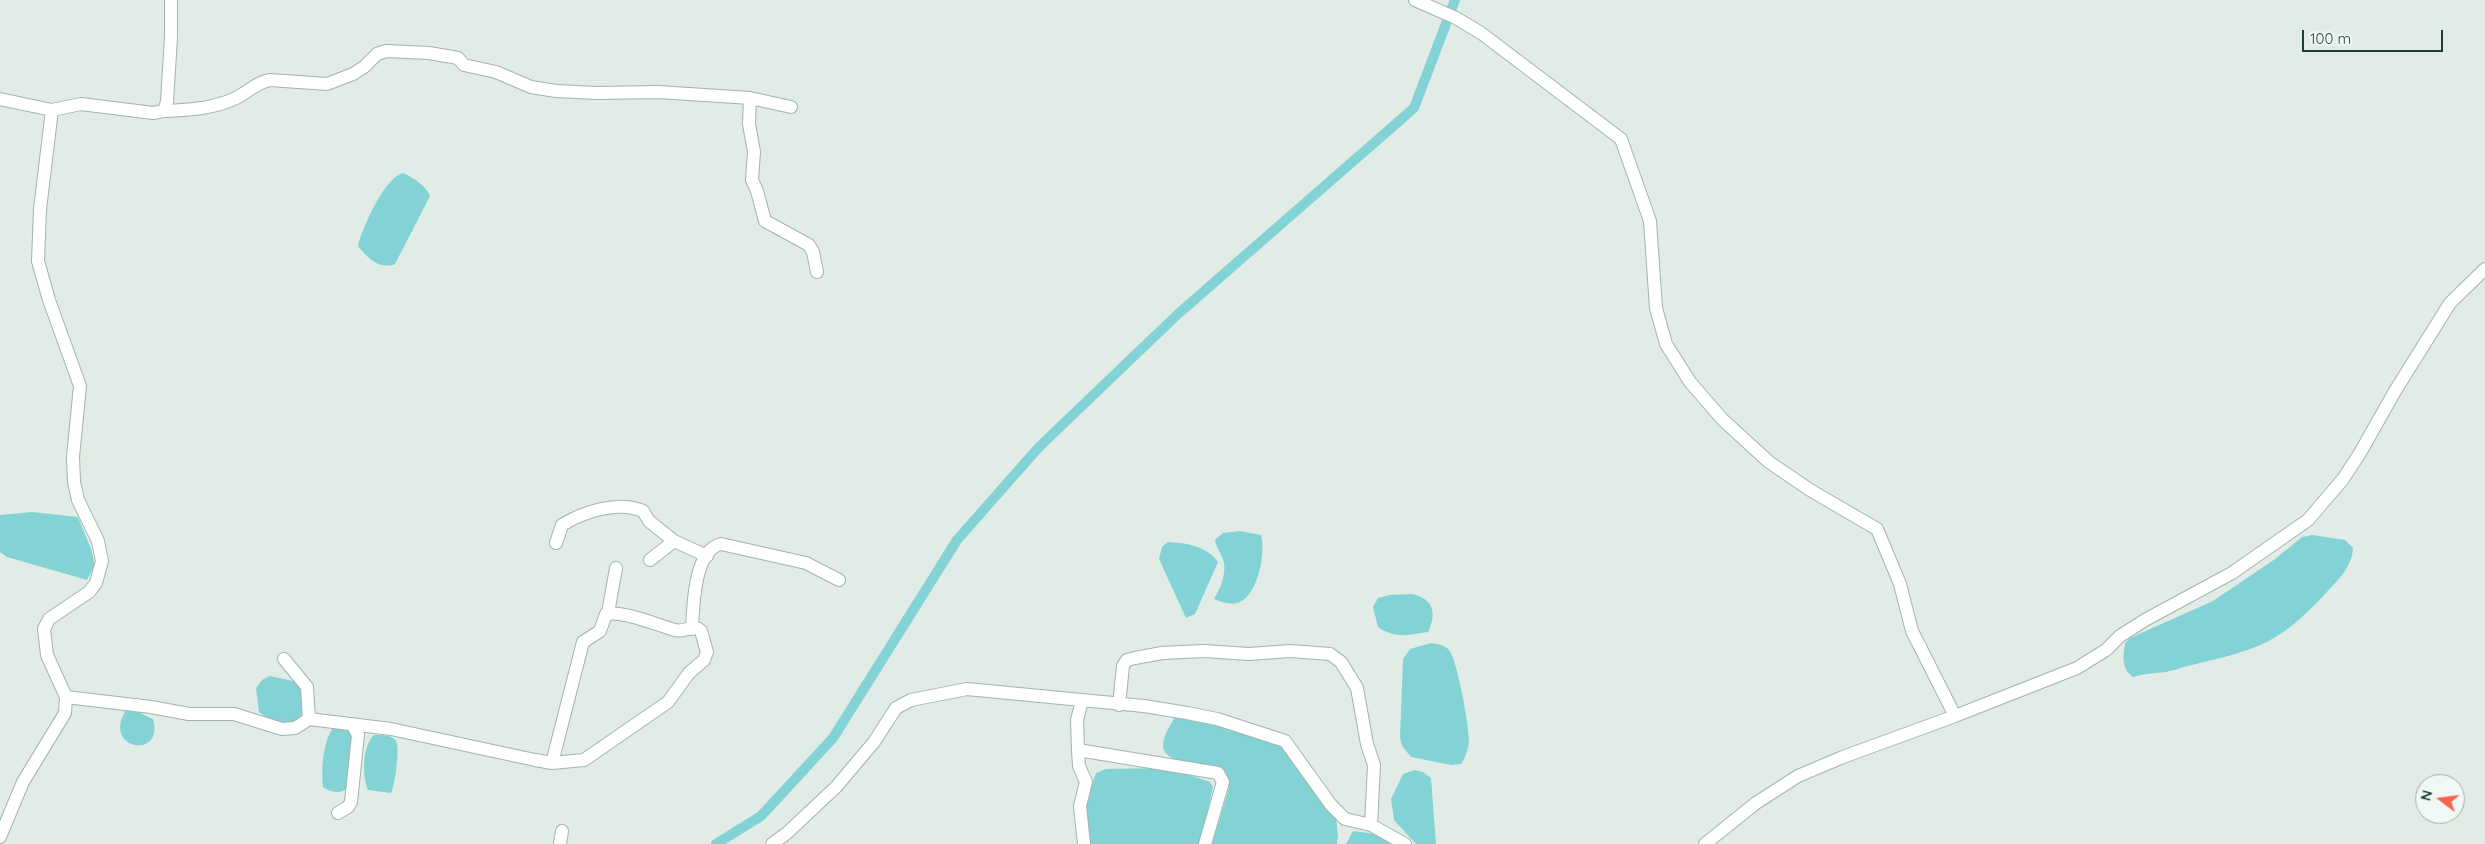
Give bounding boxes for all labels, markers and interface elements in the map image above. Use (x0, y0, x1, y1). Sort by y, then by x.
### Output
scale bar (2305, 20, 2446, 52)
text: 100 m (2310, 29, 2351, 48)
north arrow (2415, 774, 2465, 824)
text: N (2416, 788, 2437, 803)

